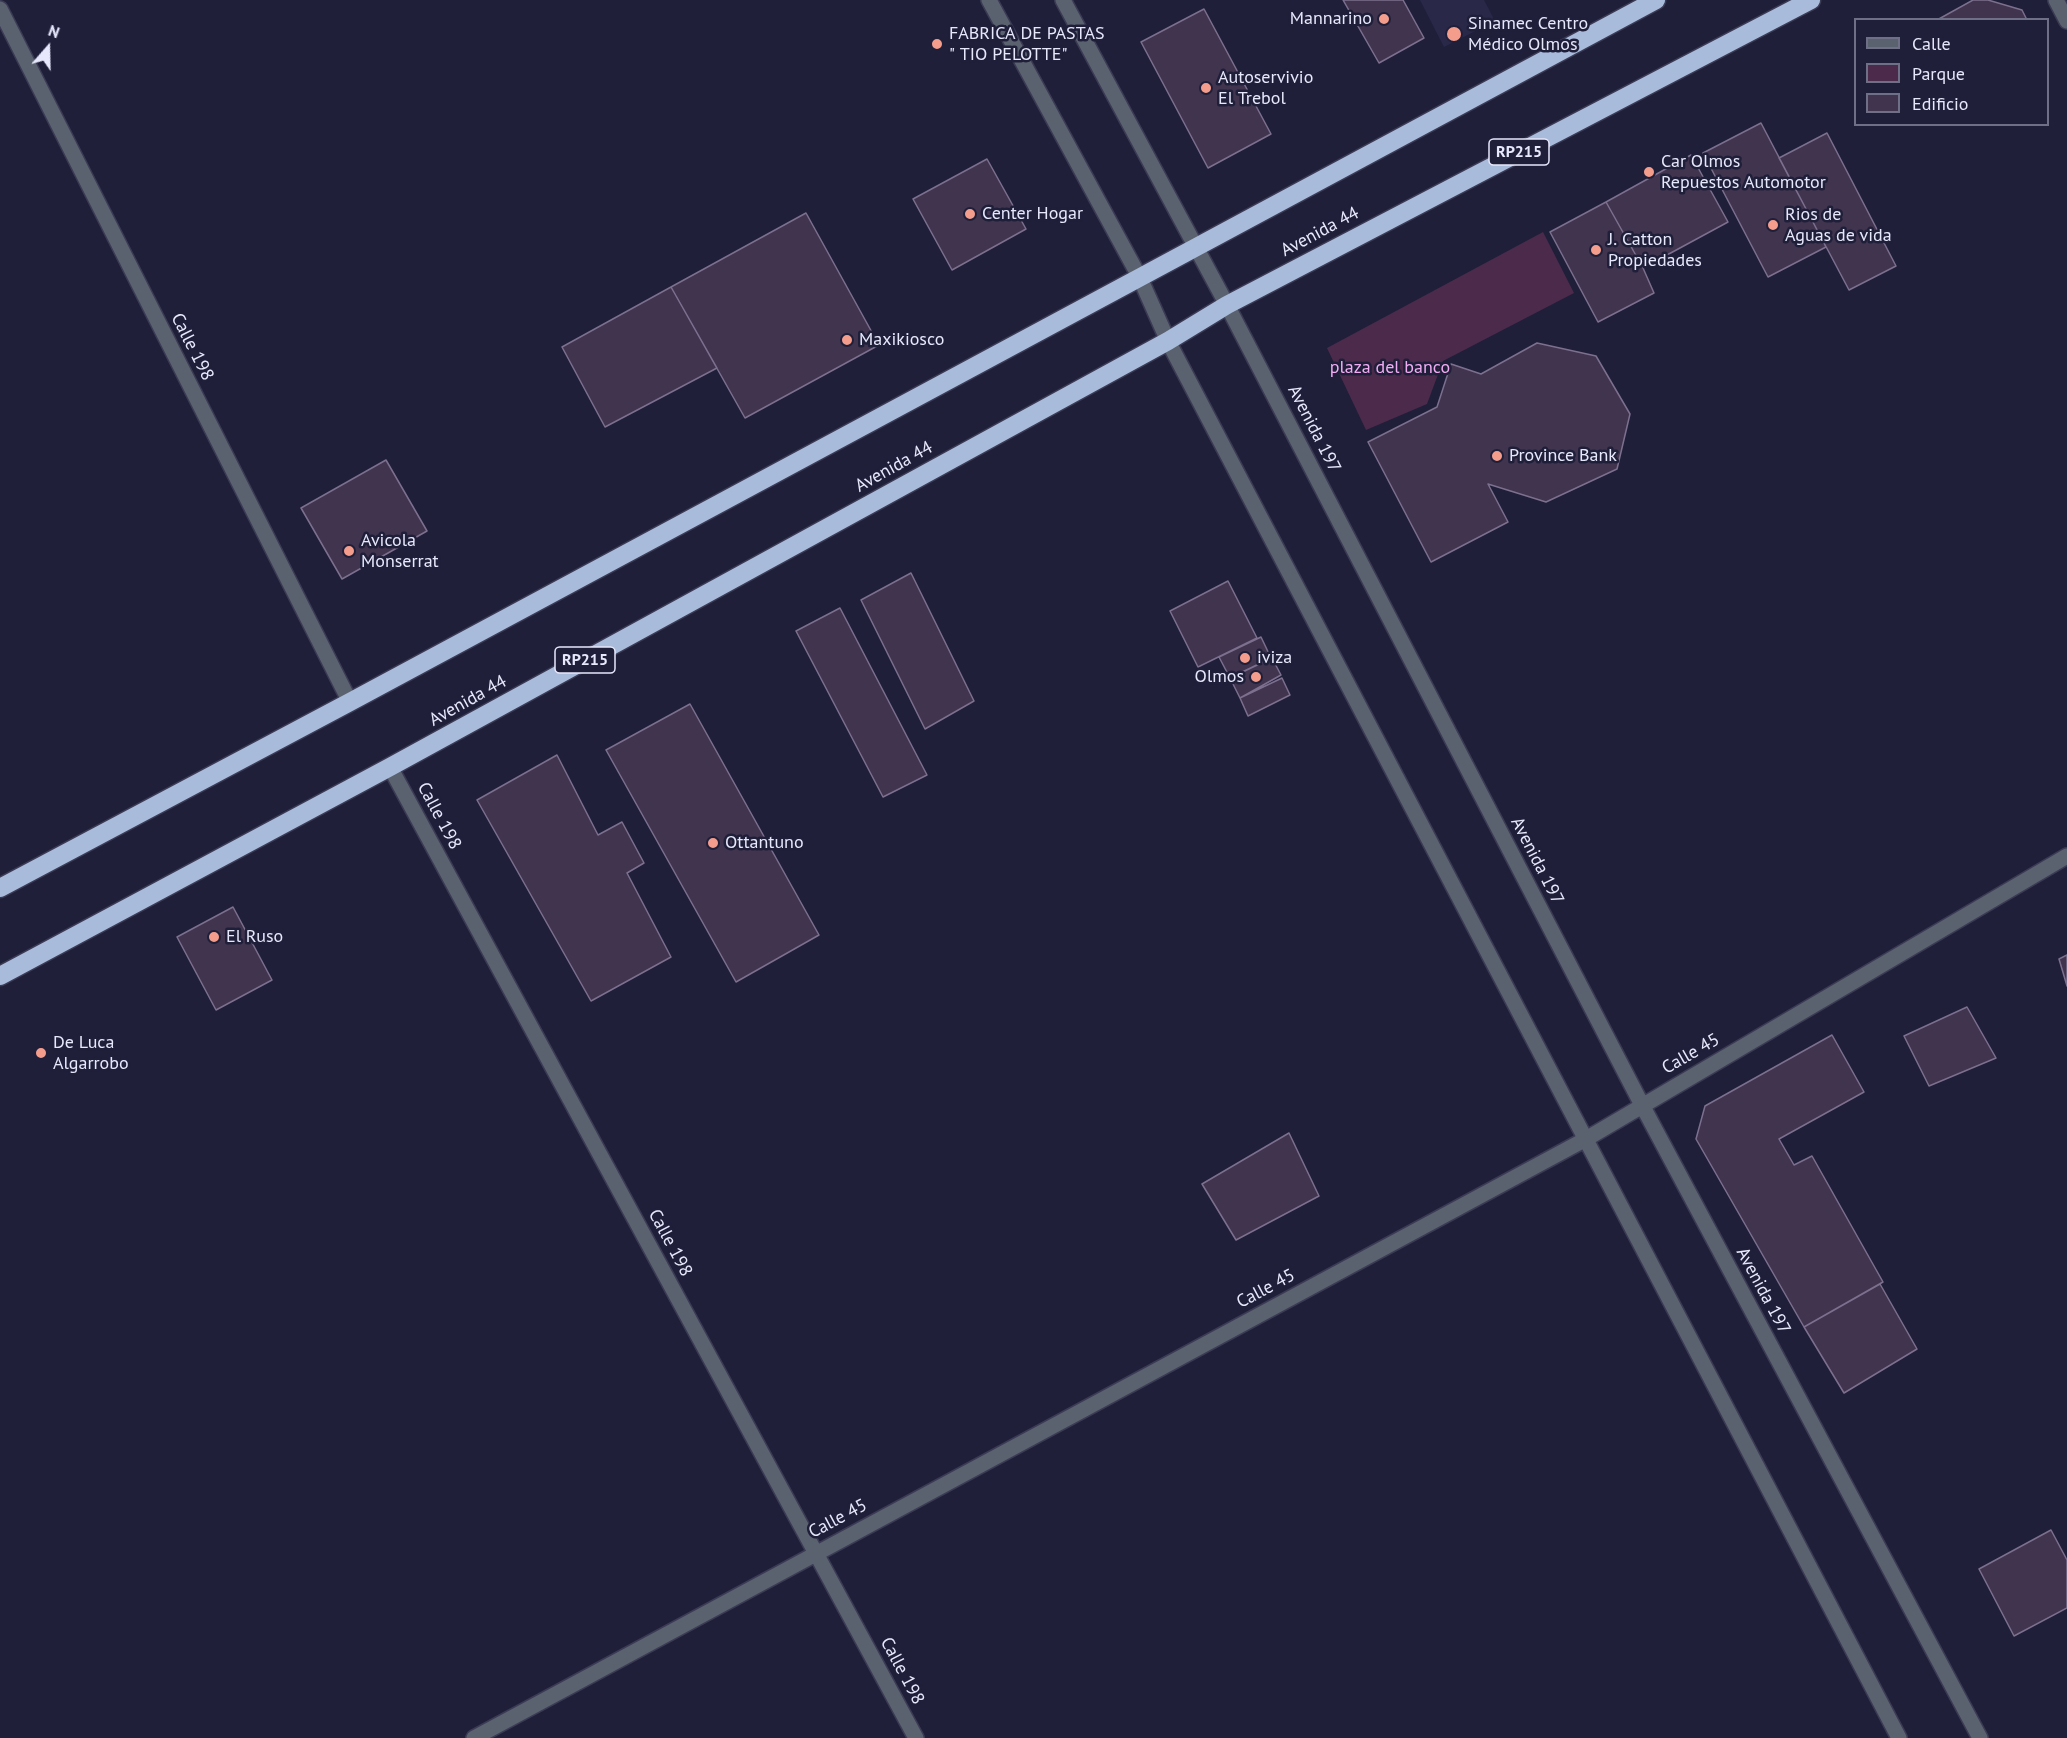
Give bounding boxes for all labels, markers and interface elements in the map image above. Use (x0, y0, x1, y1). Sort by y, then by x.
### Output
place label: Mannarino (1290, 8, 1372, 30)
marker: Mannarino (1377, 12, 1391, 26)
place label: Sinamec Centro Médico Olmos (1468, 13, 1588, 56)
north arrow (18, 18, 78, 78)
legend (1854, 18, 2049, 126)
text: N (46, 20, 63, 42)
place label: FABRICA DE PASTAS " TIO PELOTTE" (949, 23, 1105, 66)
marker: Sinamec Centro Médico Olmos (1445, 25, 1463, 43)
text: Calle (1912, 32, 1951, 55)
marker: FABRICA DE PASTAS " TIO PELOTTE" (930, 37, 944, 51)
text: Parque (1912, 62, 1965, 85)
place label: Autoservivio El Trebol (1218, 67, 1313, 110)
marker: Autoservivio El Trebol (1199, 81, 1213, 95)
text: Edificio (1912, 92, 1968, 115)
road number: RP215 (1489, 139, 1549, 165)
place label: Car Olmos Repuestos Automotor (1661, 151, 1826, 194)
marker: Car Olmos Repuestos Automotor (1642, 165, 1656, 179)
street label: Avenida 44 (1277, 202, 1363, 262)
place label: Center Hogar (982, 203, 1083, 225)
place label: Rios de Aguas de vida (1785, 204, 1892, 246)
marker: Center Hogar (963, 207, 977, 221)
marker: Rios de Aguas de vida (1766, 218, 1780, 232)
place label: J. Catton Propiedades (1608, 229, 1702, 272)
marker: J. Catton Propiedades (1589, 243, 1603, 257)
street label: Calle 198 (166, 310, 218, 384)
place label: Maxikiosco (859, 329, 944, 351)
marker: Maxikiosco (840, 333, 854, 347)
park label: plaza del banco (1330, 357, 1450, 379)
street label: Avenida 197 (1283, 382, 1345, 476)
street label: Avenida 44 (851, 437, 937, 497)
place label: Province Bank (1509, 445, 1617, 467)
marker: Province Bank (1490, 449, 1504, 463)
place label: Avicola Monserrat (361, 530, 439, 572)
marker: Avicola Monserrat (342, 544, 356, 558)
road number: RP215 (555, 647, 615, 673)
place label: iviza (1257, 647, 1292, 669)
marker: iviza (1238, 651, 1252, 665)
place label: Olmos (1195, 666, 1244, 688)
marker: Olmos (1249, 670, 1263, 684)
street label: Avenida 44 (425, 671, 511, 731)
street label: Calle 198 (412, 779, 466, 853)
street label: Avenida 197 (1506, 814, 1568, 908)
place label: Ottantuno (725, 832, 804, 854)
marker: Ottantuno (706, 836, 720, 850)
place label: El Ruso (226, 926, 283, 948)
marker: El Ruso (207, 930, 221, 944)
street label: Calle 45 (1658, 1029, 1724, 1079)
place label: De Luca Algarrobo (53, 1032, 129, 1074)
marker: De Luca Algarrobo (34, 1046, 48, 1060)
street label: Calle 198 (643, 1206, 697, 1280)
street label: Avenida 197 (1731, 1244, 1795, 1338)
street label: Calle 45 (1233, 1265, 1299, 1313)
street label: Calle 45 (805, 1495, 871, 1543)
street label: Calle 198 (875, 1634, 929, 1708)

